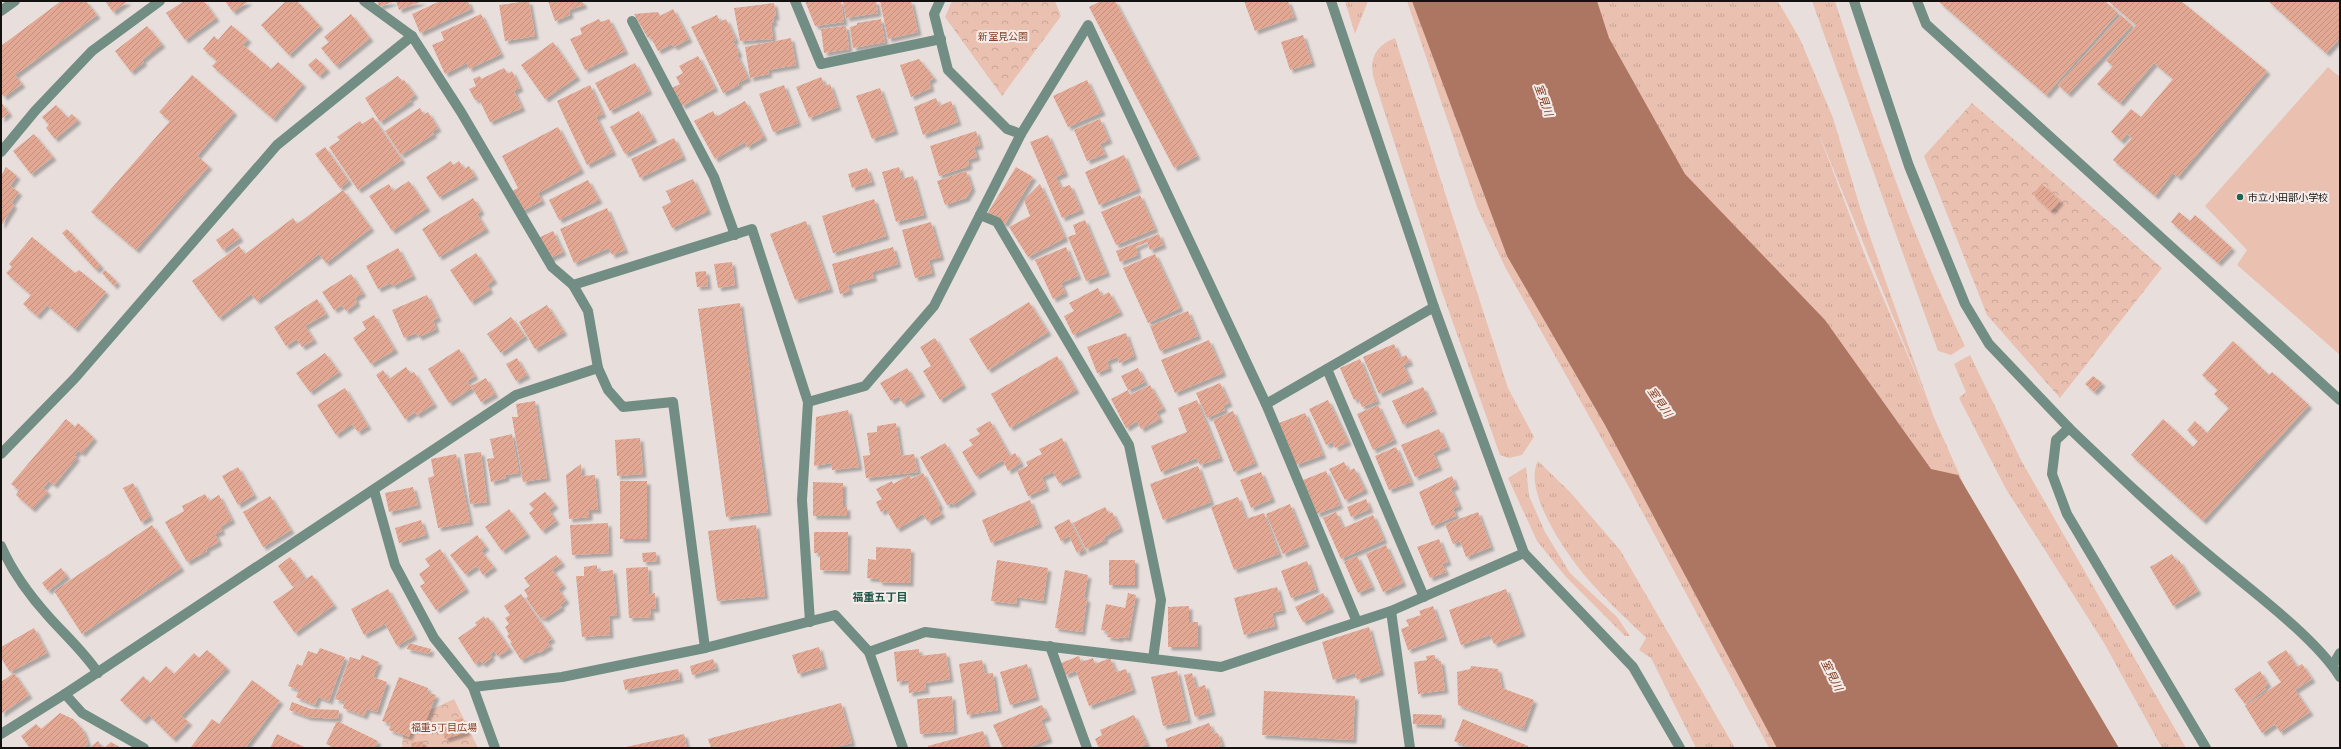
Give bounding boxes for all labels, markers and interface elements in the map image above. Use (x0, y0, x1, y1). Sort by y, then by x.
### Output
park label: 新室見公園 (978, 30, 1028, 42)
water label: 室見川 (1533, 82, 1557, 118)
place label: 市立小田部小学校 (2248, 191, 2328, 203)
marker: 市立小田部小学校 (2235, 192, 2245, 202)
water label: 室見川 (1646, 384, 1676, 420)
district label: 福重五丁目 (853, 590, 908, 603)
water label: 室見川 (1819, 657, 1846, 693)
park label: 福重5丁目広場 (411, 721, 477, 733)

